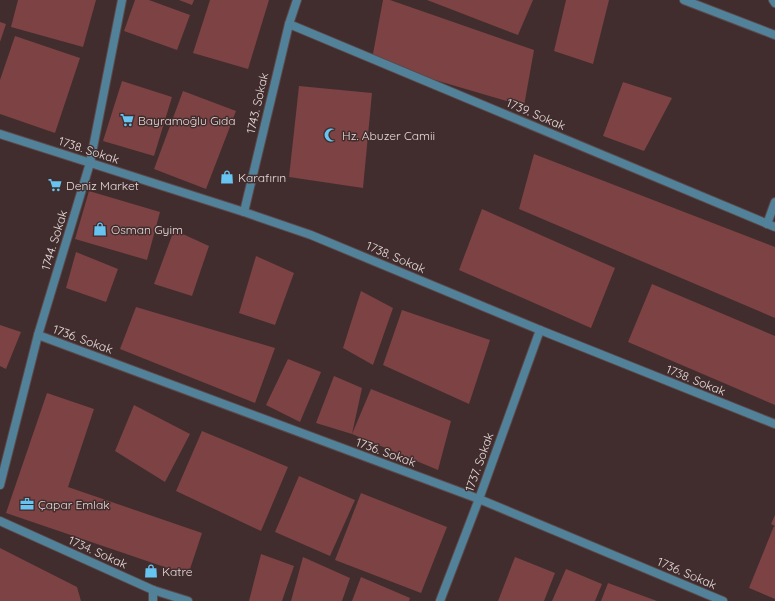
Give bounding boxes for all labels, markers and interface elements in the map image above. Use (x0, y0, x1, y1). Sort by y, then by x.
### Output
street label: 1743. Sokak (243, 71, 271, 135)
street label: 1739. Sokak (504, 95, 568, 133)
supermarket icon: Bayramoğlu Gıda (119, 112, 135, 128)
place label: Bayramoğlu Gıda (138, 113, 236, 128)
mosque icon: Hz. Abuzer Camii (323, 127, 339, 143)
place label: Hz. Abuzer Camii (342, 128, 435, 143)
street label: 1738. Sokak (57, 133, 121, 167)
shop icon: Karafırın (219, 169, 235, 185)
place label: Karafırın (238, 170, 286, 185)
supermarket icon: Deniz Market (47, 177, 63, 193)
place label: Deniz Market (66, 178, 139, 193)
street label: 1744. Sokak (38, 208, 70, 272)
shop icon: Osman Gyim (92, 221, 108, 237)
place label: Osman Gyim (111, 222, 183, 237)
street label: 1738. Sokak (364, 238, 428, 276)
street label: 1736. Sokak (51, 321, 115, 357)
street label: 1738. Sokak (664, 361, 728, 399)
street label: 1737. Sokak (461, 430, 497, 494)
street label: 1736. Sokak (354, 434, 418, 470)
office icon: Çapar Emlak (19, 496, 35, 512)
place label: Çapar Emlak (38, 497, 110, 512)
street label: 1734. Sokak (66, 532, 130, 572)
street label: 1736. Sokak (655, 554, 719, 592)
shop icon: Katre (143, 563, 159, 579)
place label: Katre (162, 564, 193, 579)

